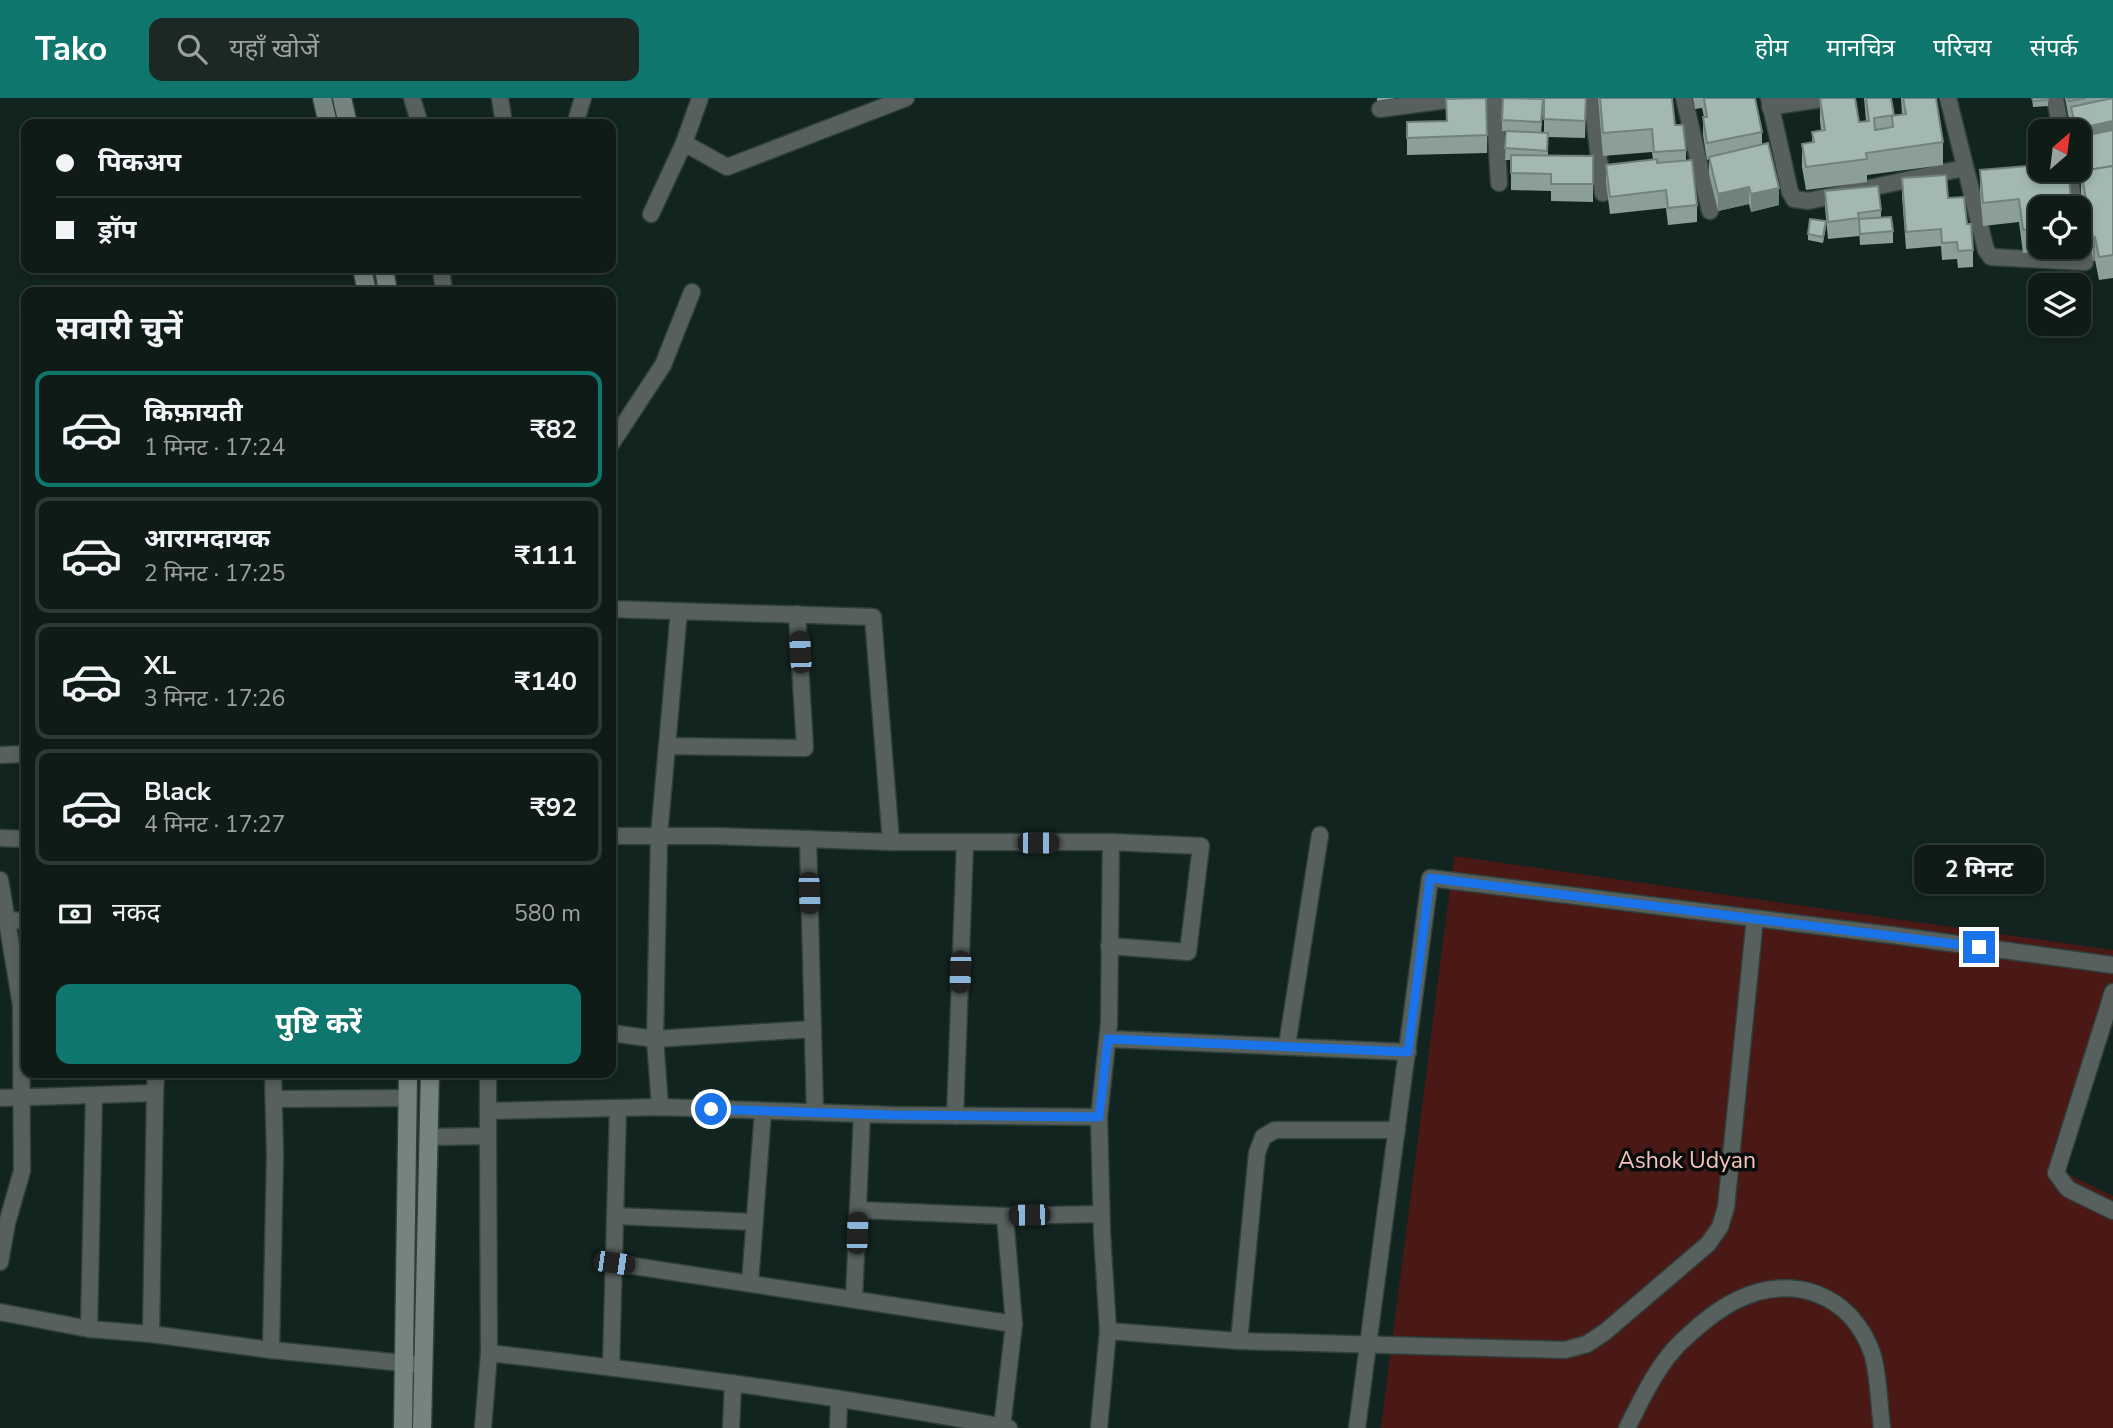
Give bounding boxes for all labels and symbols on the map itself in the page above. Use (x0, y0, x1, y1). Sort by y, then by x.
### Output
north arrow (2028, 119, 2091, 182)
car (789, 630, 812, 674)
car (1018, 833, 1060, 854)
callout: 2 मिनट (1914, 846, 2044, 894)
car (798, 872, 821, 914)
route end (1963, 931, 1995, 963)
car (949, 951, 972, 993)
route start (695, 1093, 727, 1125)
park label: Ashok Udyan (1618, 1145, 1756, 1176)
car (1008, 1204, 1051, 1226)
car (846, 1212, 869, 1254)
car (592, 1250, 637, 1276)

